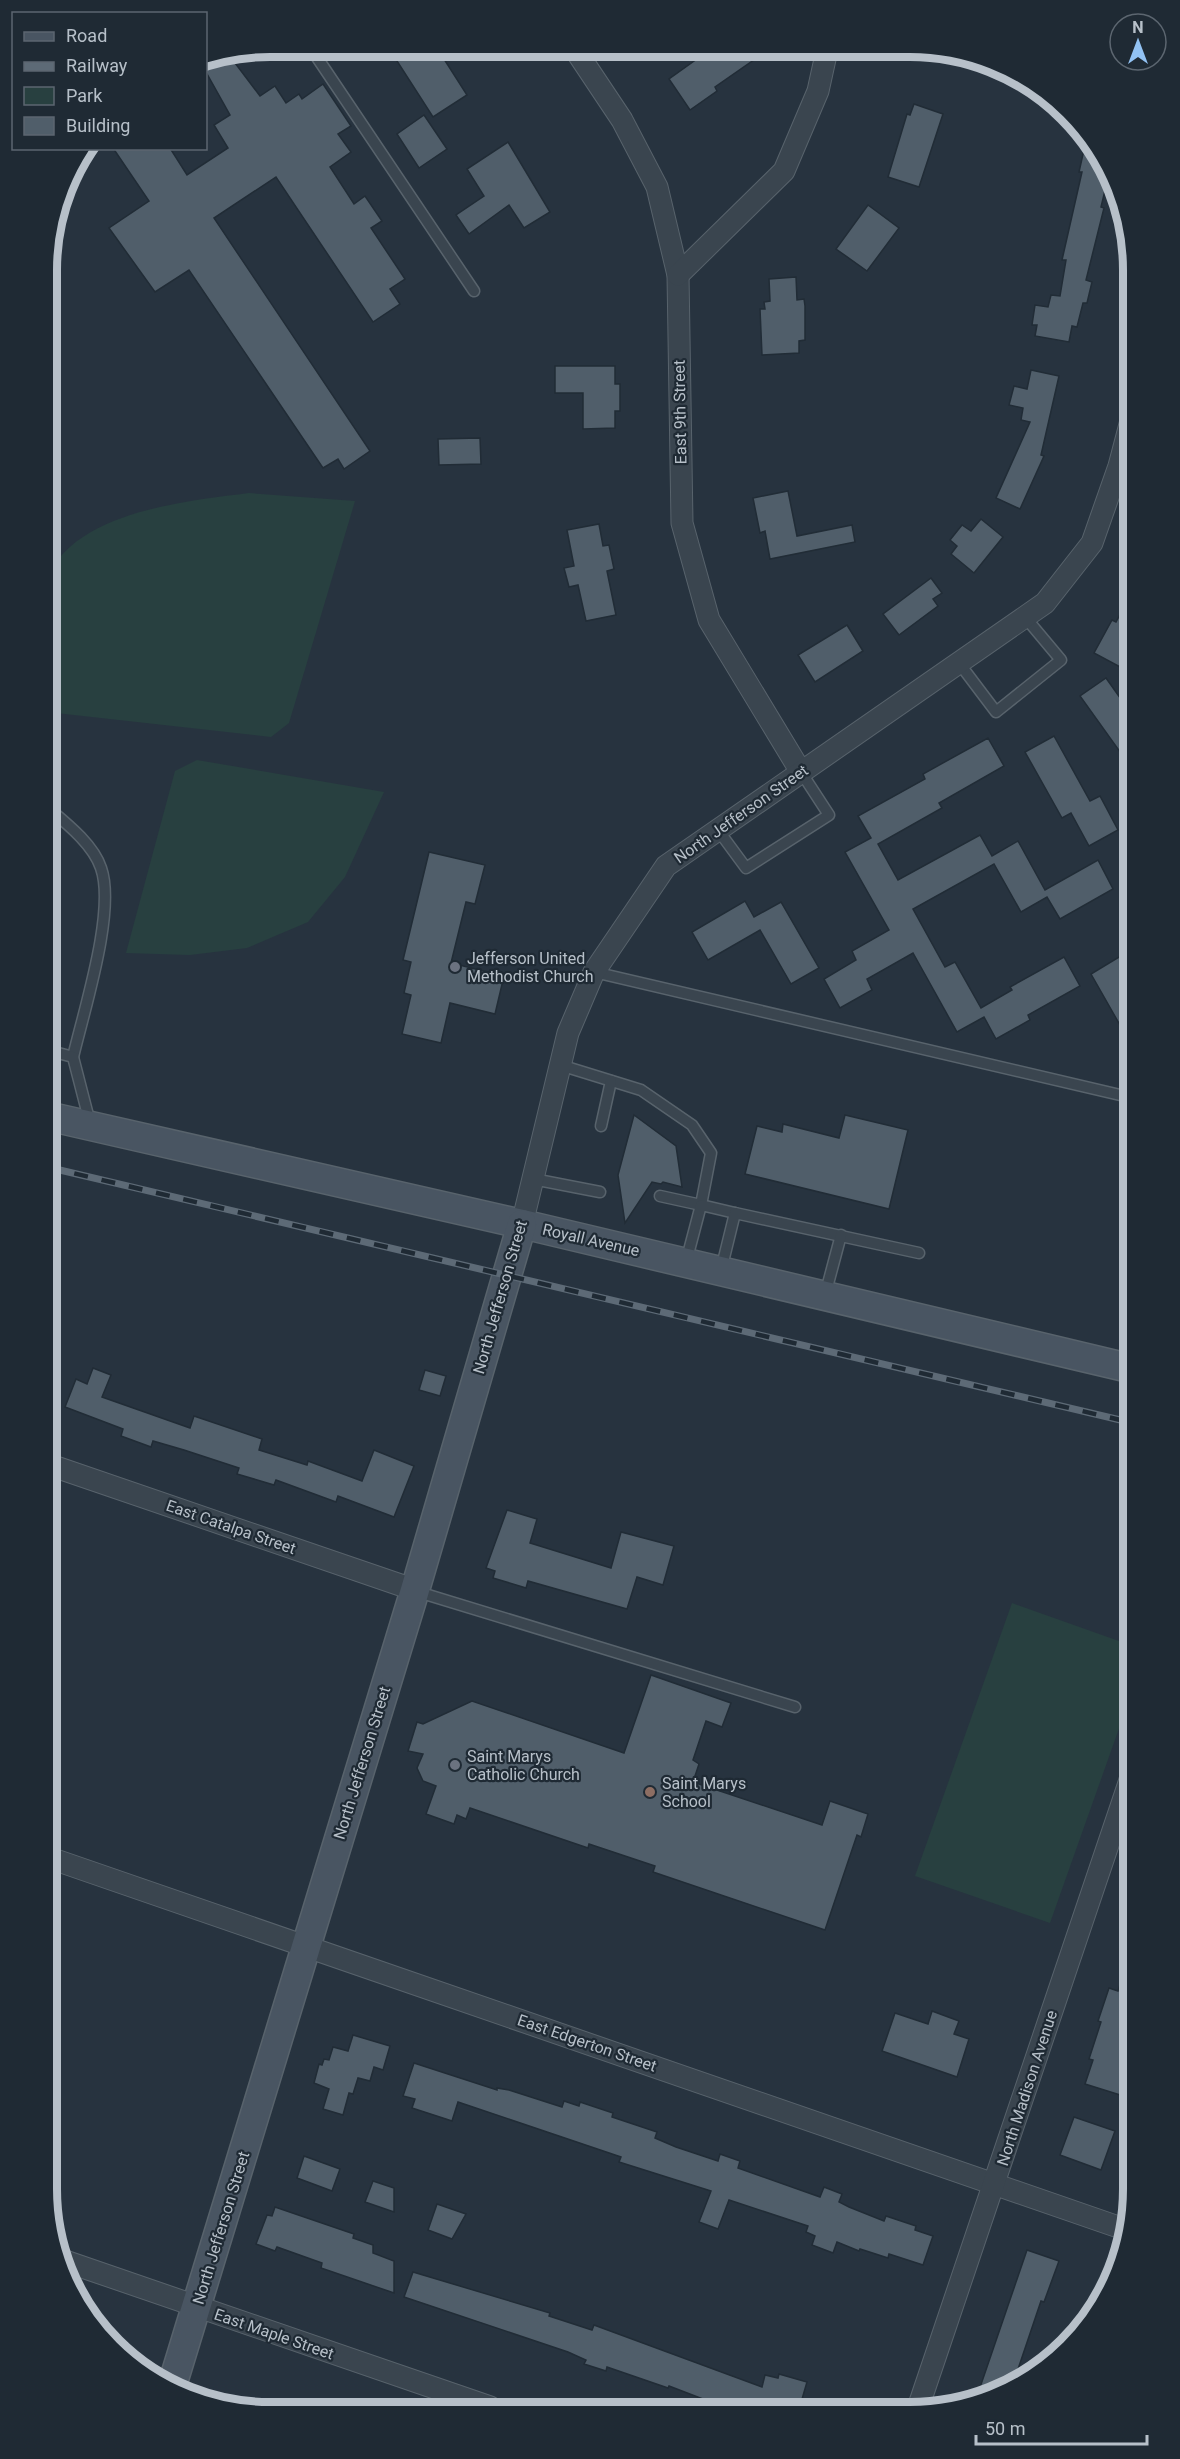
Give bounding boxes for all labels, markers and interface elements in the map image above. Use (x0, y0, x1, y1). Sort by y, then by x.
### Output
legend (12, 12, 207, 150)
north arrow (1108, 12, 1168, 72)
text: N (1132, 18, 1144, 37)
text: Road (66, 25, 107, 46)
text: Railway (66, 55, 128, 76)
text: Park (66, 85, 103, 106)
text: Building (66, 115, 130, 136)
street label: East 9th Street (670, 360, 690, 464)
street label: North Jefferson Street (670, 761, 812, 867)
place label: Jefferson United Methodist Church (467, 949, 594, 986)
marker: Jefferson United Methodist Church (448, 960, 462, 974)
street label: North Jefferson Street (469, 1218, 531, 1376)
street label: Royall Avenue (541, 1220, 641, 1260)
street label: East Catalpa Street (164, 1496, 298, 1558)
street label: North Jefferson Street (330, 1684, 394, 1842)
place label: Saint Marys Catholic Church (467, 1747, 580, 1784)
marker: Saint Marys Catholic Church (448, 1758, 462, 1772)
place label: Saint Marys School (662, 1774, 746, 1811)
marker: Saint Marys School (643, 1785, 657, 1799)
street label: North Madison Avenue (993, 2008, 1061, 2168)
street label: East Edgerton Street (515, 2010, 659, 2076)
street label: North Jefferson Street (189, 2149, 253, 2307)
street label: East Maple Street (212, 2305, 336, 2363)
scale bar (976, 2408, 1147, 2446)
text: 50 m (985, 2418, 1025, 2439)

